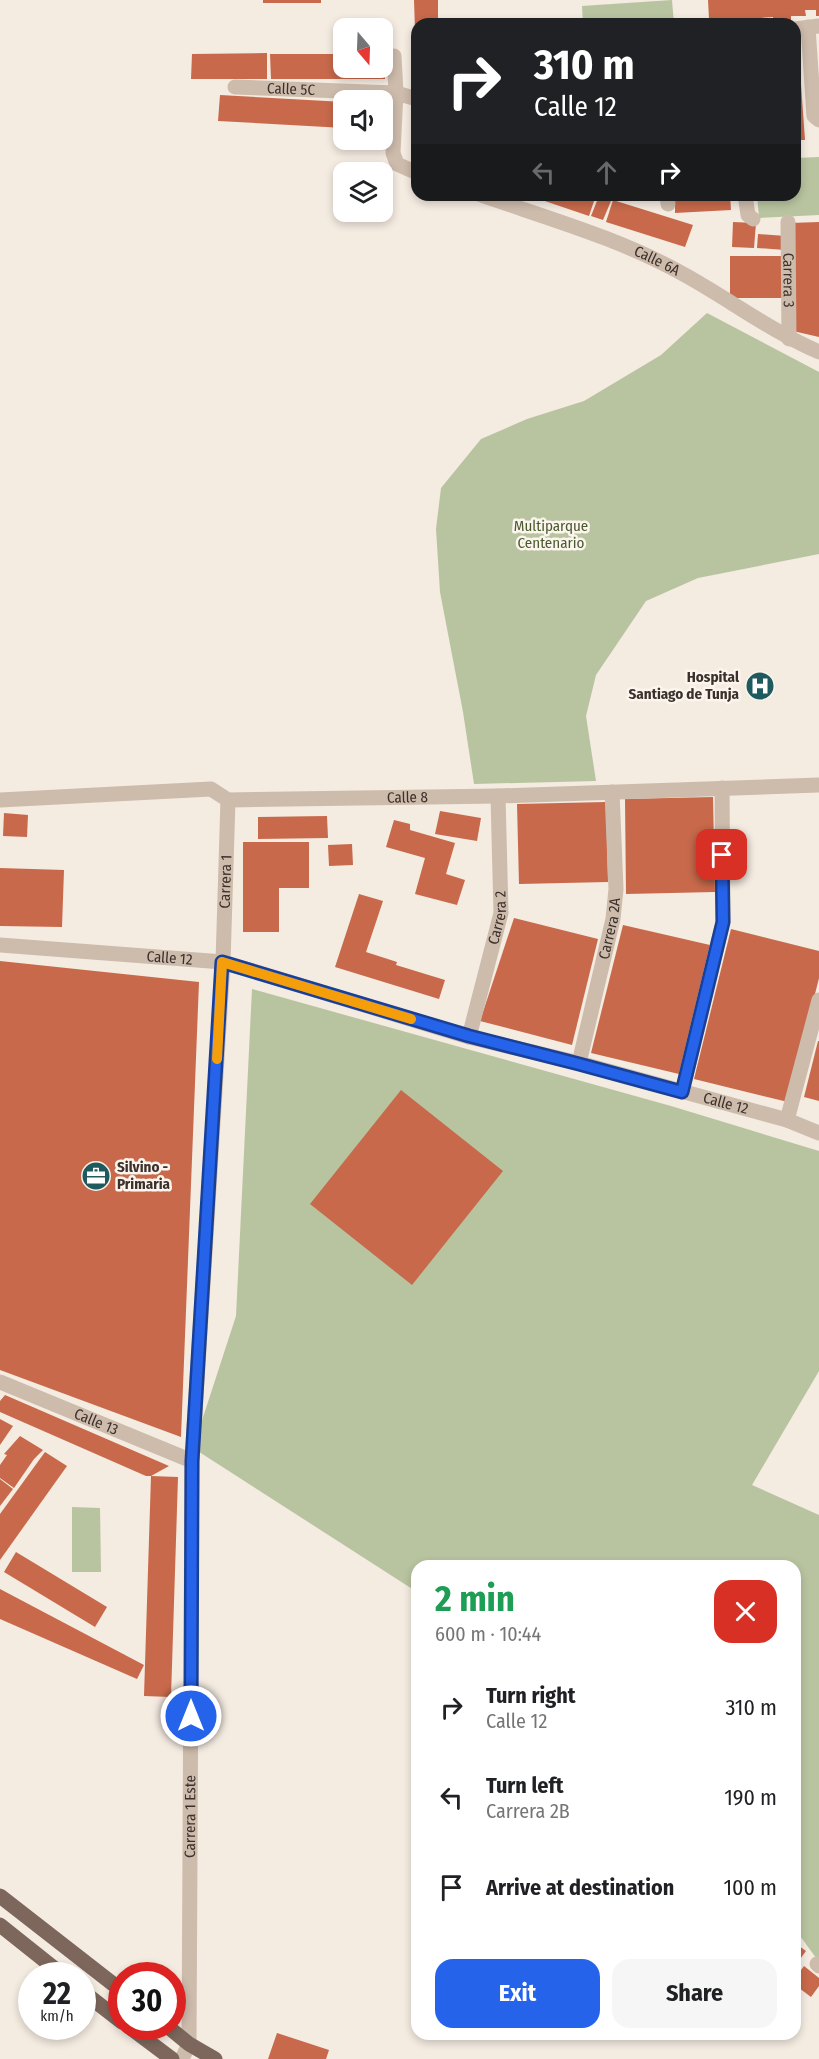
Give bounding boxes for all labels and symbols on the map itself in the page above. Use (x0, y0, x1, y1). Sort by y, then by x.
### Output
north arrow (333, 18, 393, 78)
street label: Calle 5C (267, 79, 316, 99)
street label: Calle 6A (631, 242, 683, 280)
street label: Carrera 3 (779, 253, 798, 308)
park label: Multiparque Centenario (514, 517, 588, 552)
place label: Hospital Santiago de Tunja (629, 668, 740, 703)
hospital icon: Hospital Santiago de Tunja (744, 670, 776, 702)
street label: Calle 8 (387, 788, 428, 807)
pin (696, 829, 747, 880)
street label: Carrera 1 (216, 854, 235, 909)
street label: Carrera 2 (484, 890, 510, 947)
street label: Carrera 2A (595, 897, 624, 961)
street label: Calle 12 (146, 947, 193, 969)
street label: Calle 12 (701, 1088, 751, 1118)
place label: Silvino - Primaria (117, 1158, 171, 1193)
office icon: Silvino - Primaria (80, 1160, 112, 1192)
street label: Calle 13 (71, 1404, 121, 1439)
position arrow (159, 1684, 223, 1748)
street label: Carrera 1 Este (181, 1775, 199, 1858)
speed limit sign: 30 (108, 1962, 186, 2040)

